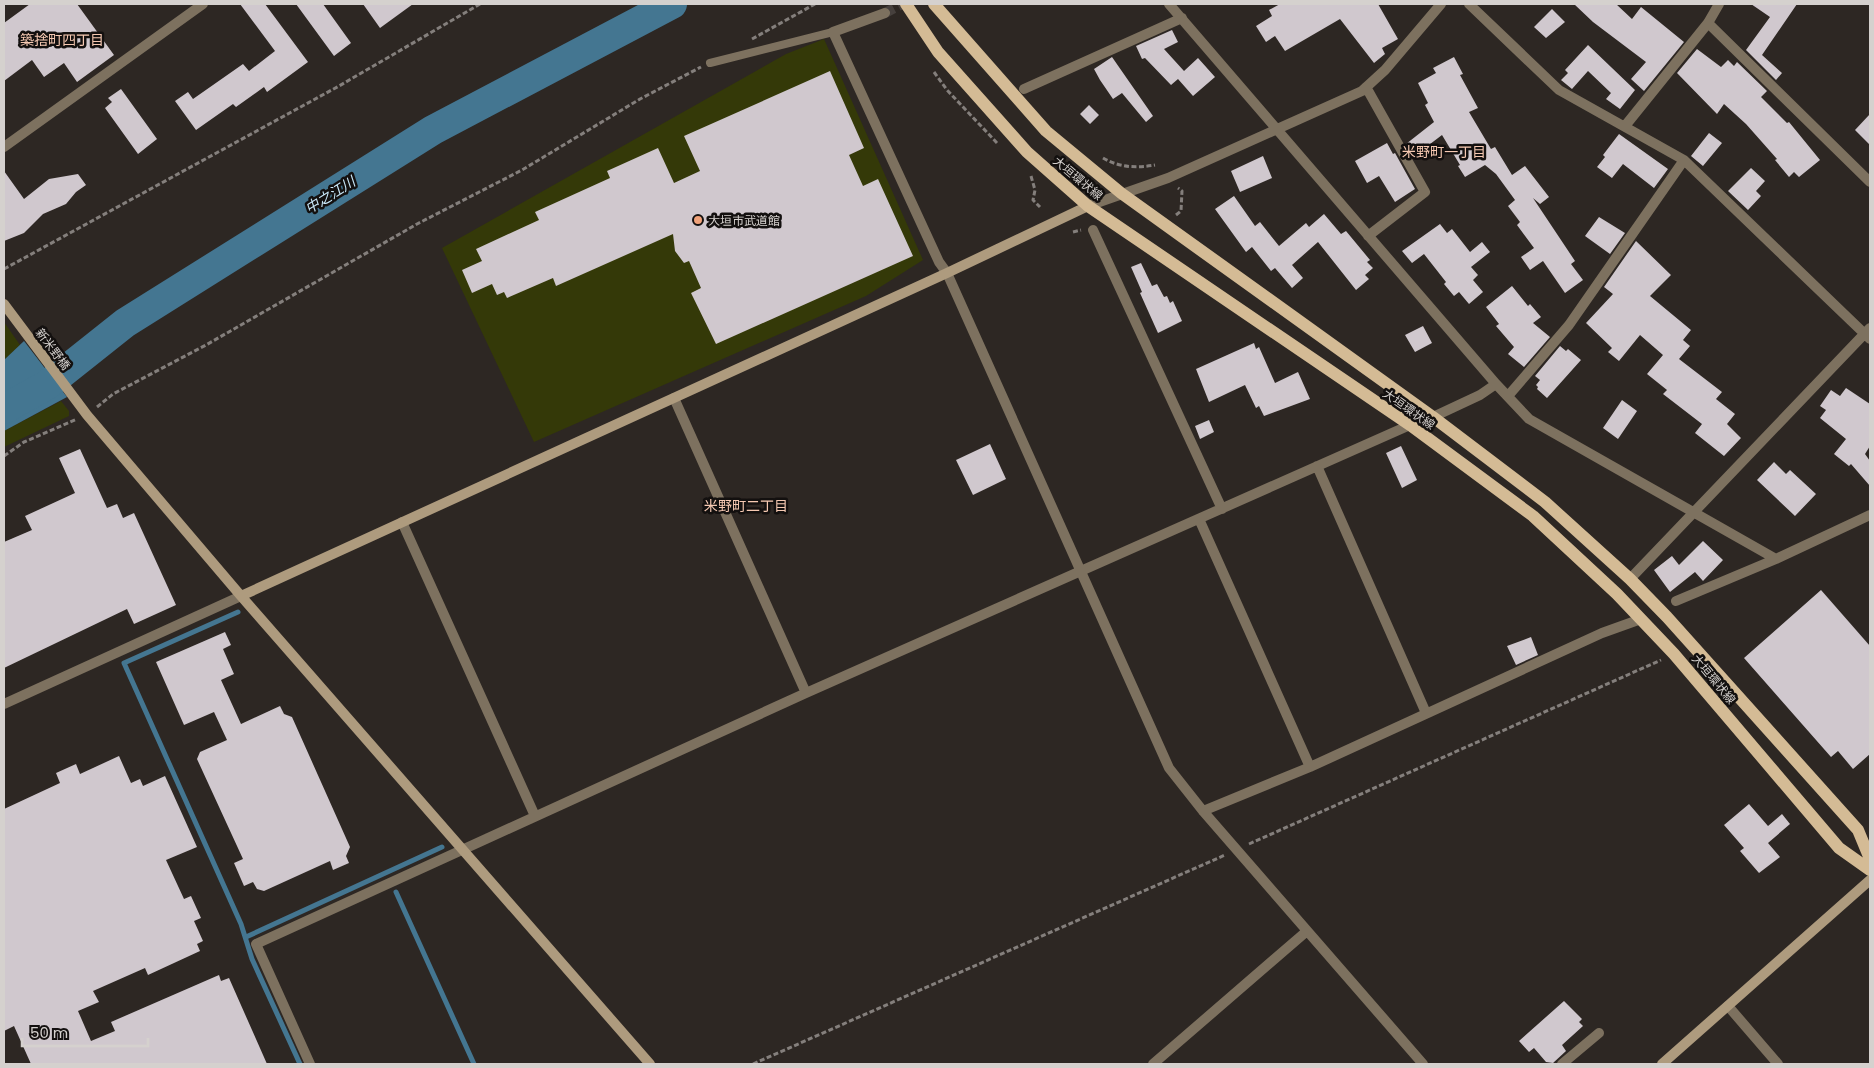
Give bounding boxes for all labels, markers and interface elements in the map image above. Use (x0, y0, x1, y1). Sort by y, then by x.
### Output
district label: 築捨町四丁目 (20, 30, 104, 50)
district label: 米野町一丁目 (1402, 142, 1486, 162)
street label: 大垣環状線 (1050, 152, 1106, 204)
water label: 中之江川 (301, 171, 361, 218)
place label: 大垣市武道館 (708, 212, 780, 229)
marker: 大垣市武道館 (692, 214, 704, 226)
street label: 新米野橋 (32, 325, 74, 373)
street label: 大垣環状線 (1380, 385, 1438, 433)
district label: 米野町二丁目 (704, 496, 788, 516)
street label: 大垣環状線 (1688, 651, 1740, 707)
scale bar (22, 1016, 149, 1048)
text: 50 m (30, 1022, 68, 1043)

